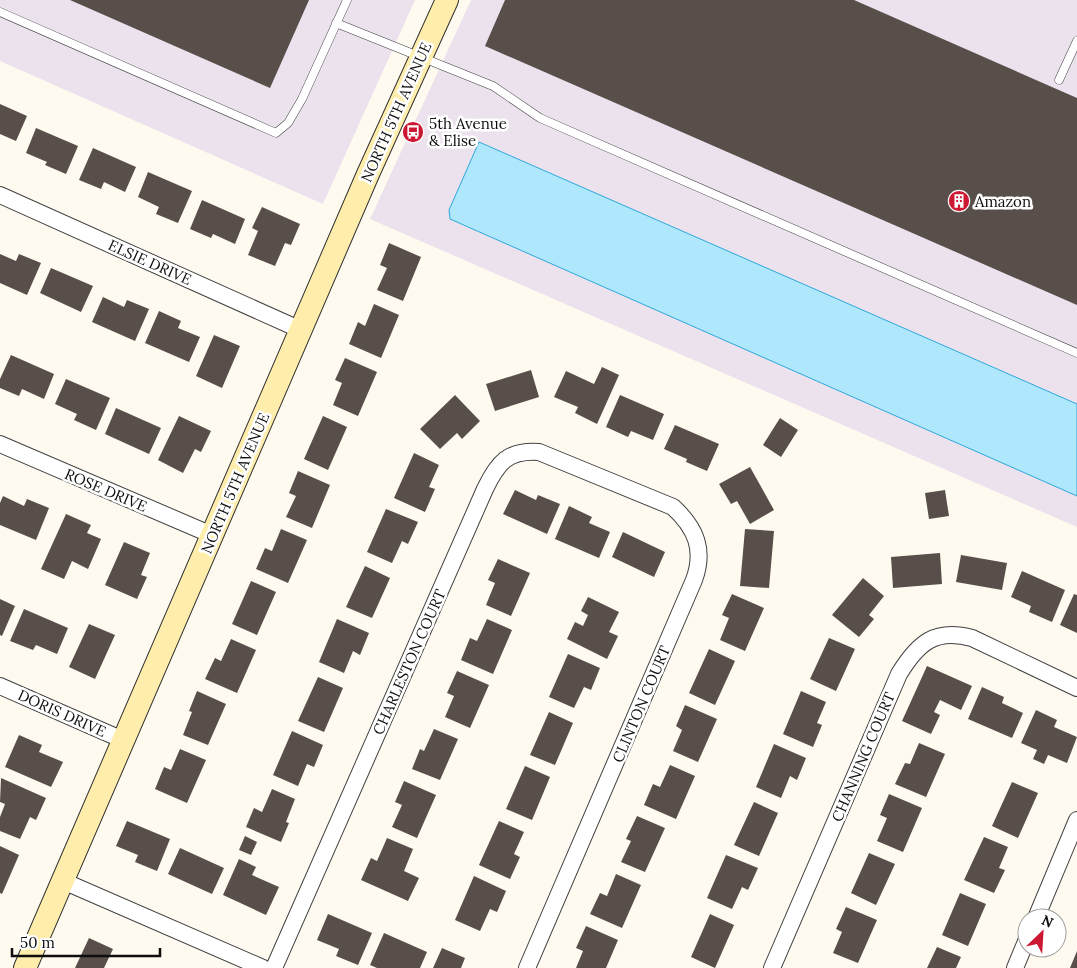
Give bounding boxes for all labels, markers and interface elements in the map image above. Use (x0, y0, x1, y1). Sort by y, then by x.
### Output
street label: NORTH 5TH AVENUE (357, 39, 435, 185)
place label: 5th Avenue & Elise (429, 114, 507, 150)
bus stop icon: 5th Avenue & Elise (401, 120, 425, 144)
building icon: Amazon (947, 189, 971, 213)
place label: Amazon (974, 192, 1031, 211)
street label: ELSIE DRIVE (105, 235, 195, 289)
street label: NORTH 5TH AVENUE (197, 410, 273, 556)
street label: ROSE DRIVE (62, 464, 150, 516)
street label: CHARLESTON COURT (368, 586, 450, 738)
street label: CLINTON COURT (608, 642, 674, 765)
street label: DORIS DRIVE (15, 685, 109, 741)
street label: CHANNING COURT (827, 689, 899, 825)
north arrow (1017, 908, 1067, 958)
text: N (1039, 911, 1056, 932)
scale bar (12, 926, 160, 958)
text: 50 m (20, 933, 55, 952)

